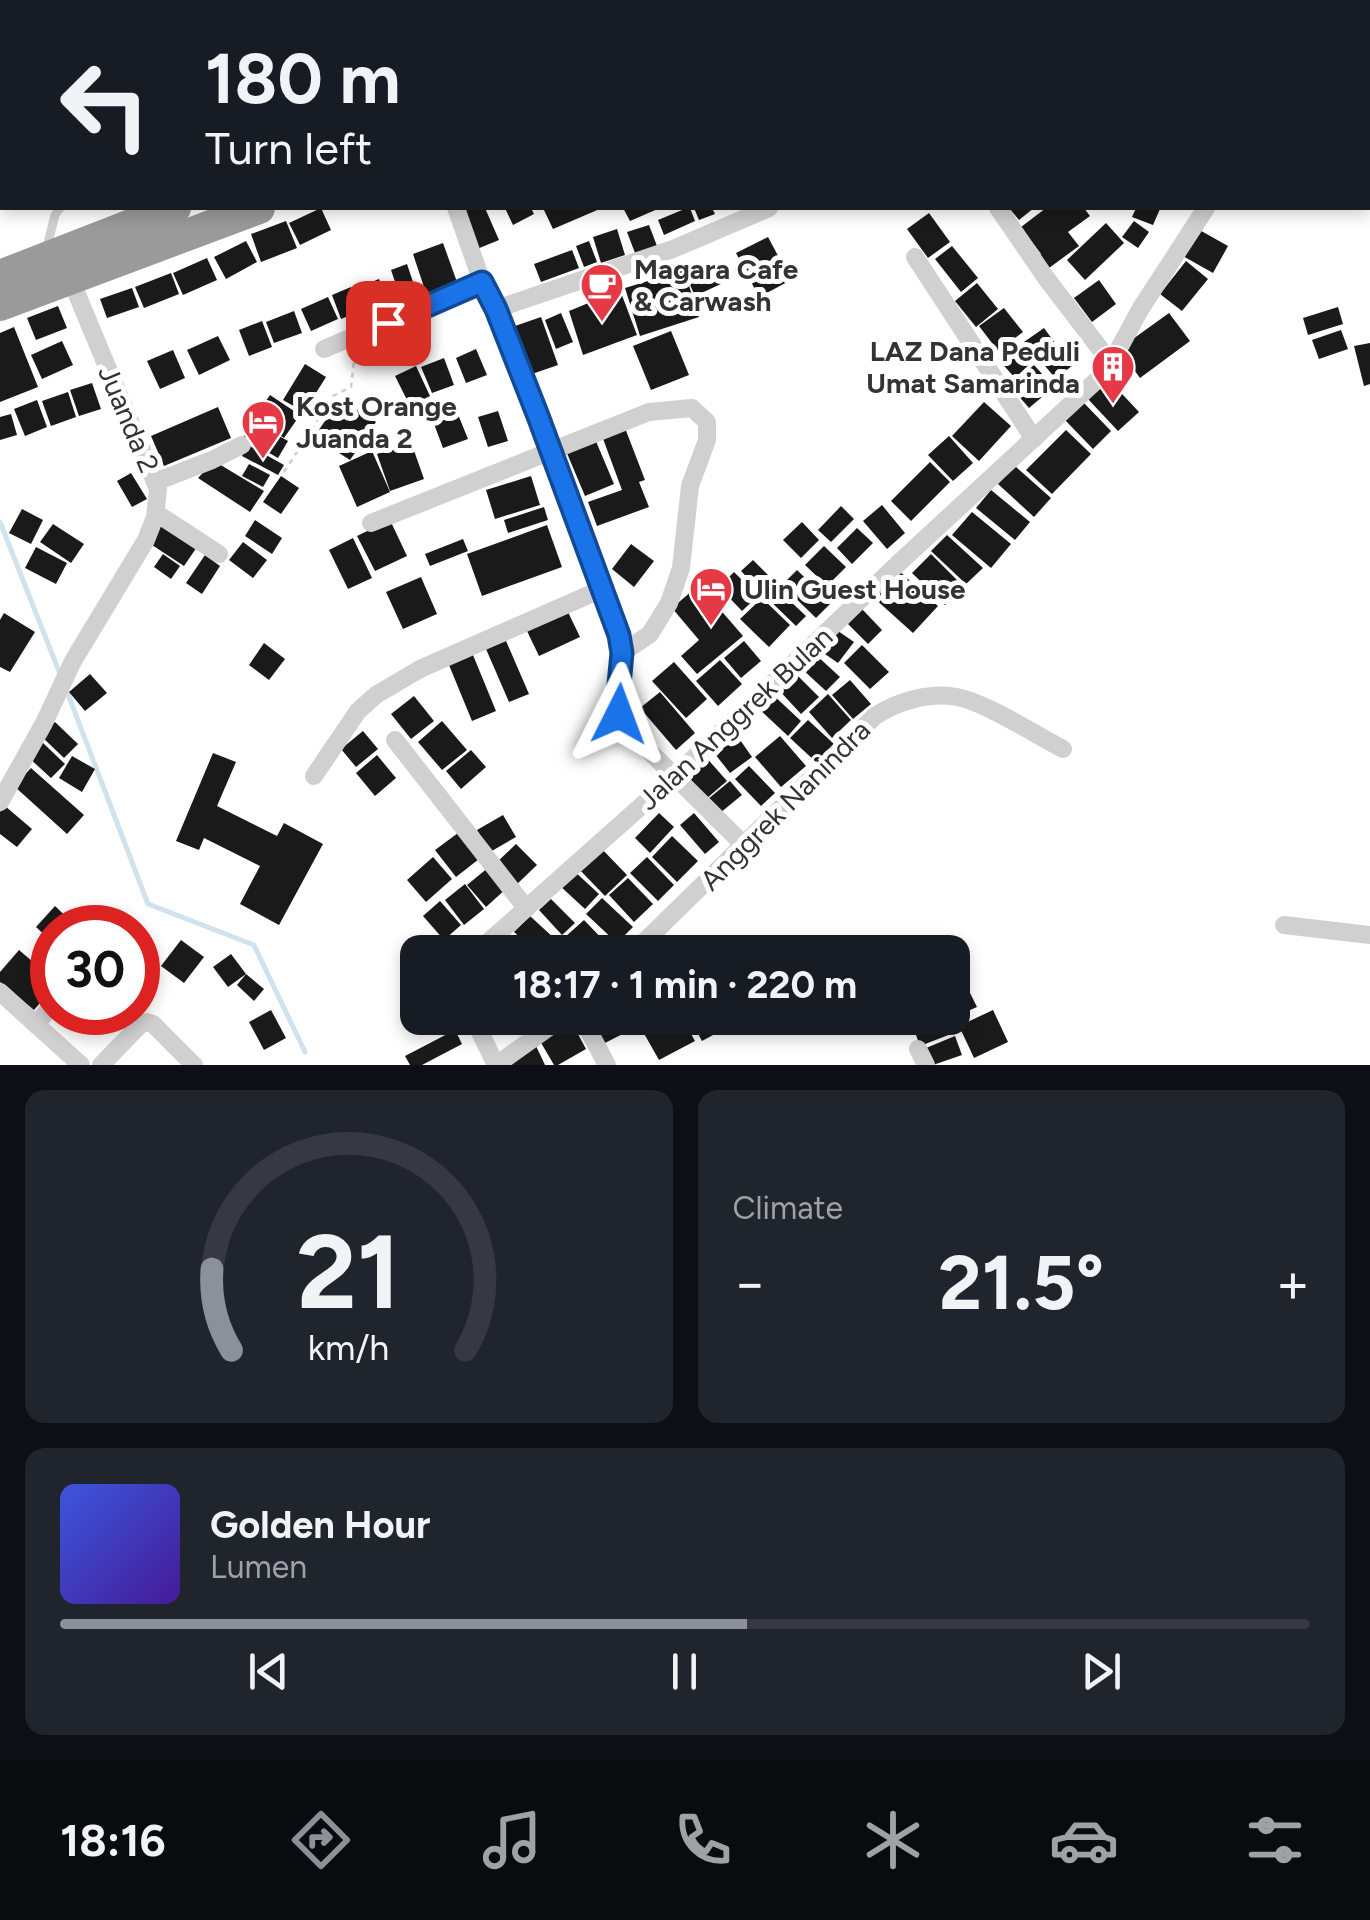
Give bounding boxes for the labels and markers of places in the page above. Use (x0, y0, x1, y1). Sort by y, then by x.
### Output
place label: Magara Cafe & Carwash (634, 252, 798, 318)
cafe icon: Magara Cafe & Carwash (579, 262, 625, 323)
pin (346, 281, 431, 366)
place label: LAZ Dana Peduli Umat Samarinda (866, 334, 1080, 400)
building icon: LAZ Dana Peduli Umat Samarinda (1090, 344, 1136, 405)
place label: Kost Orange Juanda 2 (296, 389, 457, 455)
hotel icon: Kost Orange Juanda 2 (240, 399, 286, 460)
hotel icon: Ulin Guest House (688, 566, 734, 627)
place label: Ulin Guest House (744, 572, 965, 606)

